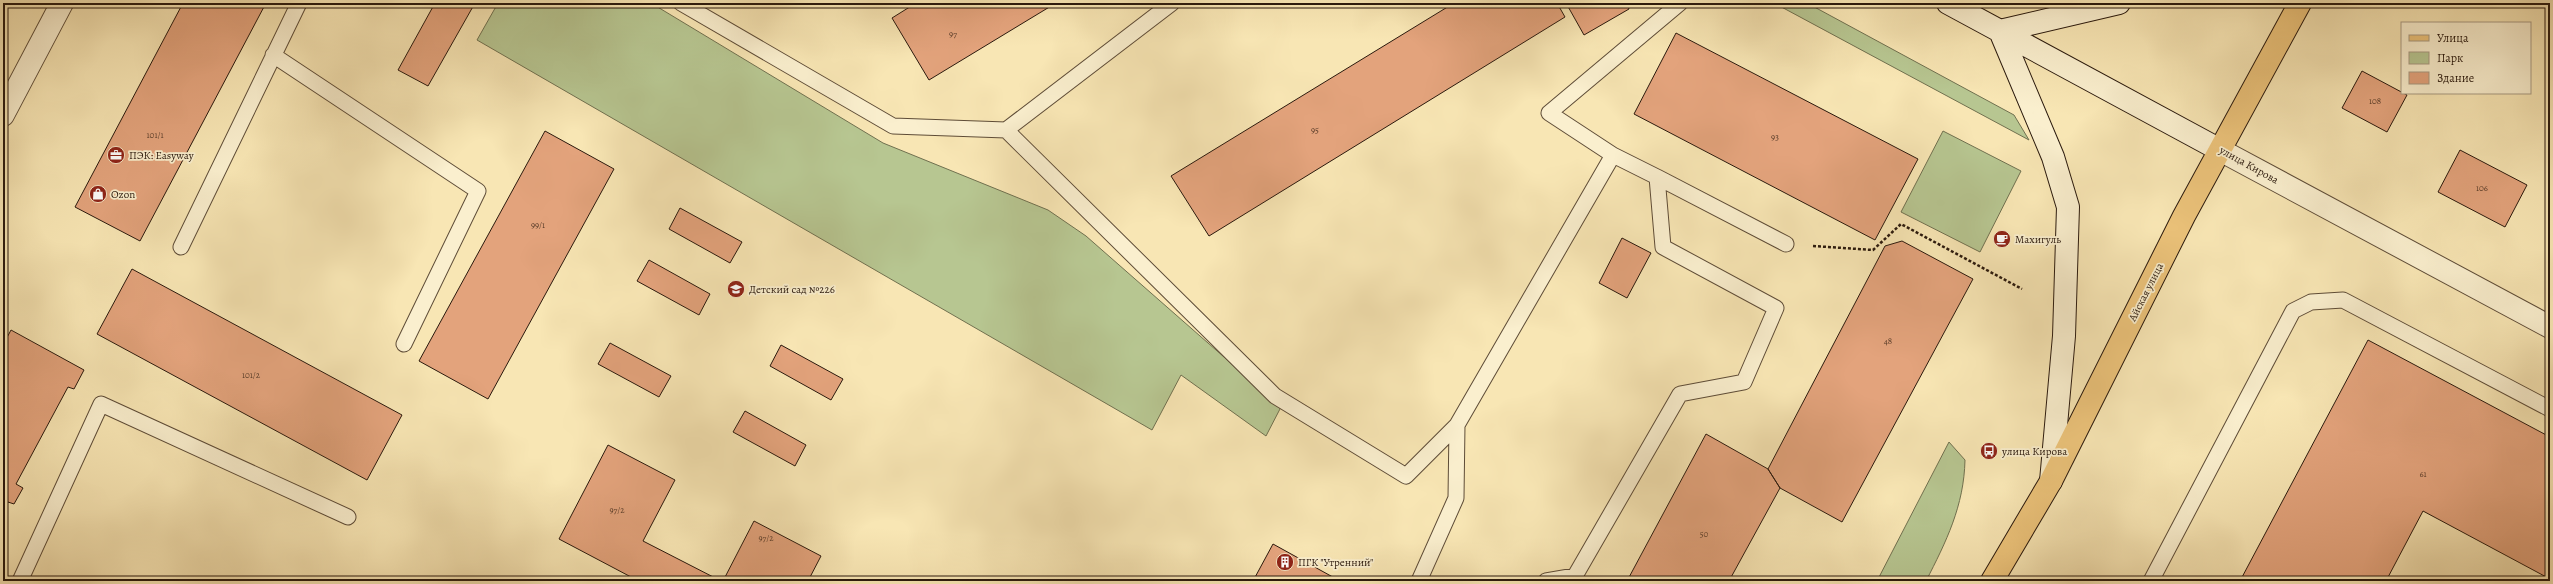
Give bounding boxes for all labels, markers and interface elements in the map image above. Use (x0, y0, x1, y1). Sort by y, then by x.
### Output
legend (2401, 22, 2531, 94)
house number: 97 (949, 28, 957, 40)
text: Улица (2437, 30, 2469, 46)
text: Парк (2437, 50, 2463, 66)
text: Здание (2437, 70, 2474, 86)
house number: 108 (2369, 95, 2381, 107)
house number: 95 (1311, 124, 1319, 136)
house number: 101/1 (147, 129, 164, 141)
house number: 93 (1771, 131, 1779, 143)
street label: улица Кирова (2216, 142, 2282, 188)
office icon: ПЭК: Easyway (106, 145, 126, 165)
place label: ПЭК: Easyway (129, 148, 194, 163)
house number: 106 (2476, 182, 2488, 194)
shop icon: Ozon (88, 184, 108, 204)
place label: Ozon (111, 187, 135, 202)
house number: 99/1 (531, 219, 545, 231)
cafe icon: Махигуль (1992, 229, 2012, 249)
place label: Махигуль (2015, 232, 2061, 247)
street label: Айская улица (2124, 259, 2168, 325)
school or university icon: Детский сад №226 (726, 279, 746, 299)
place label: Детский сад №226 (749, 282, 835, 297)
house number: 48 (1884, 335, 1892, 347)
house number: 101/2 (242, 369, 261, 381)
bus stop icon: улица Кирова (1979, 441, 1999, 461)
place label: улица Кирова (2001, 444, 2068, 459)
house number: 61 (2419, 468, 2427, 480)
house number: 97/2 (609, 504, 625, 516)
house number: 50 (1700, 528, 1709, 540)
house number: 97/2 (758, 532, 774, 544)
building icon: ПГК "Утренний" (1275, 552, 1295, 572)
place label: ПГК "Утренний" (1298, 555, 1373, 570)

